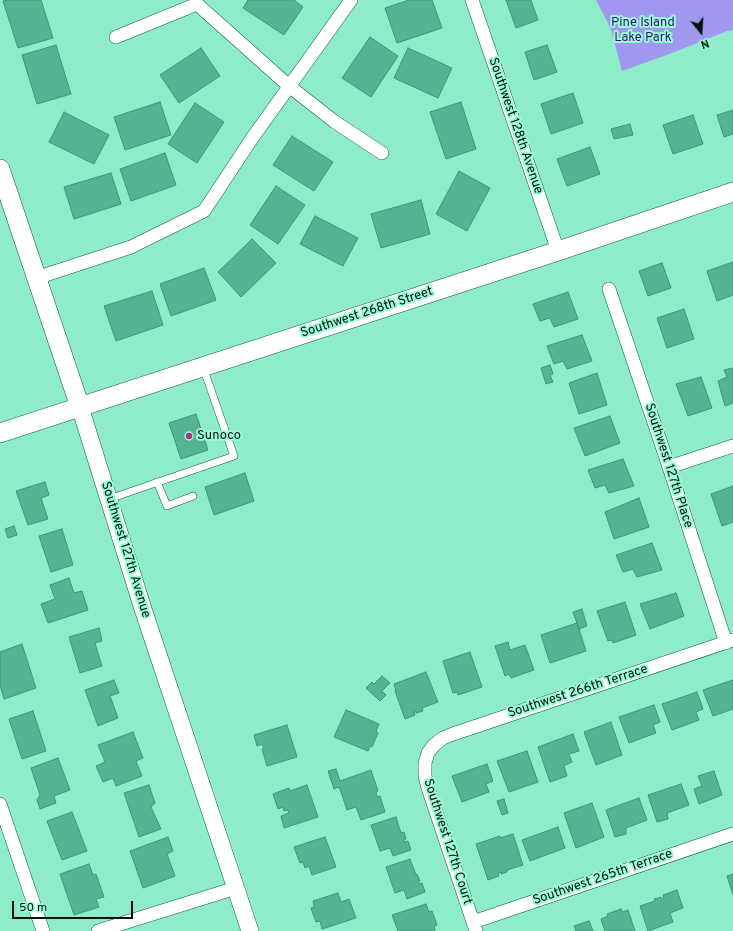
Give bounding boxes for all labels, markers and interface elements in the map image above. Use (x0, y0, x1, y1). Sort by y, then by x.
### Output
north arrow (681, 12, 721, 52)
park label: Pine Island Lake Park (611, 15, 675, 46)
text: N (699, 36, 711, 51)
street label: Southwest 128th Avenue (484, 56, 546, 196)
street label: Southwest 268th Street (299, 284, 435, 342)
street label: Southwest 127th Place (640, 402, 696, 530)
place label: Sunoco (197, 428, 241, 444)
marker: Sunoco (184, 431, 194, 441)
street label: Southwest 127th Avenue (97, 480, 153, 620)
street label: Southwest 266th Terrace (506, 662, 650, 722)
street label: Southwest 127th Court (419, 777, 475, 907)
street label: Southwest 265th Terrace (531, 847, 675, 909)
scale bar (14, 893, 135, 919)
text: 50 m (19, 900, 47, 916)

